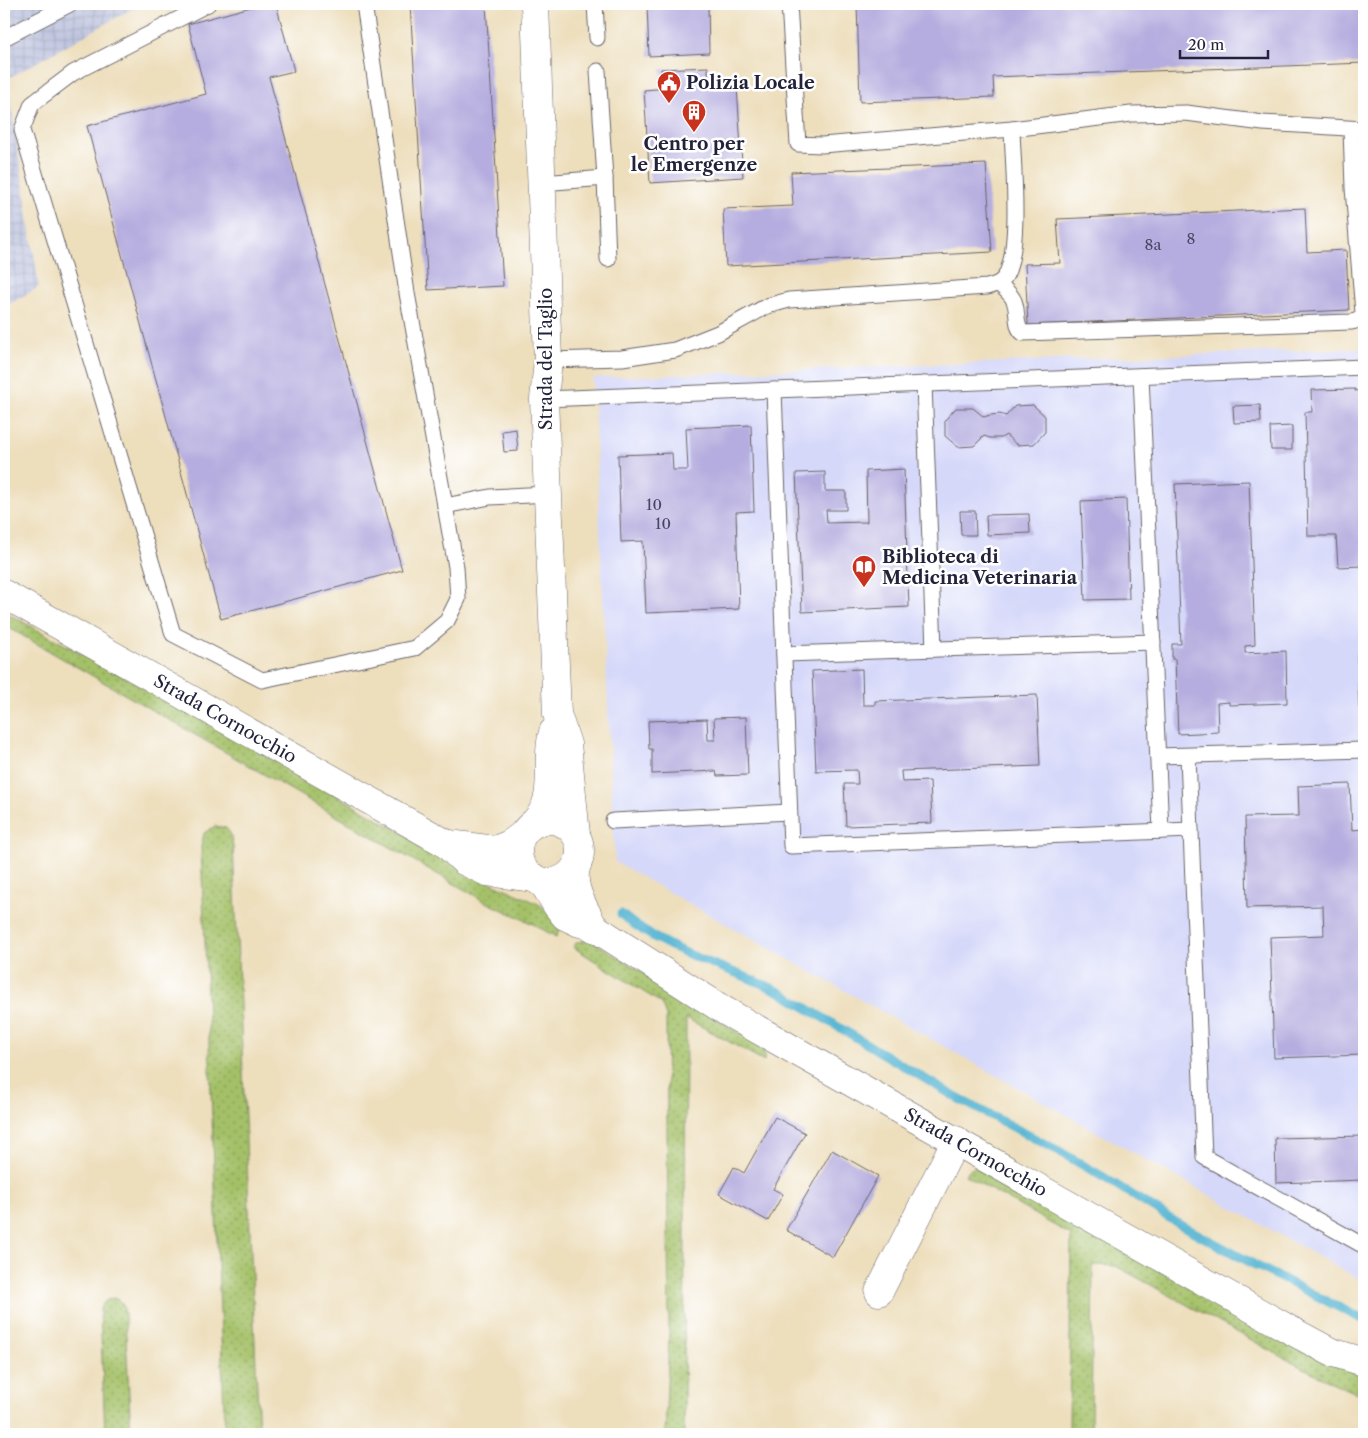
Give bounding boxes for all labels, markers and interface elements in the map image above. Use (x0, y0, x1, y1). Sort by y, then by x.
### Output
scale bar (1180, 28, 1268, 60)
text: 20 m (1188, 35, 1224, 54)
public building icon: Polizia Locale (656, 70, 682, 104)
place label: Polizia Locale (686, 72, 815, 94)
building icon: Centro per le Emergenze (681, 99, 707, 133)
place label: Centro per le Emergenze (631, 133, 757, 176)
house number: 8 (1187, 229, 1196, 248)
house number: 8a (1145, 235, 1161, 254)
street label: Strada del Taglio (535, 288, 557, 430)
house number: 10 (646, 495, 662, 514)
house number: 10 (655, 514, 671, 533)
place label: Biblioteca di Medicina Veterinaria (882, 546, 1078, 589)
library icon: Biblioteca di Medicina Veterinaria (851, 554, 877, 588)
street label: Strada Cornocchio (150, 670, 301, 768)
street label: Strada Cornocchio (900, 1103, 1051, 1202)

